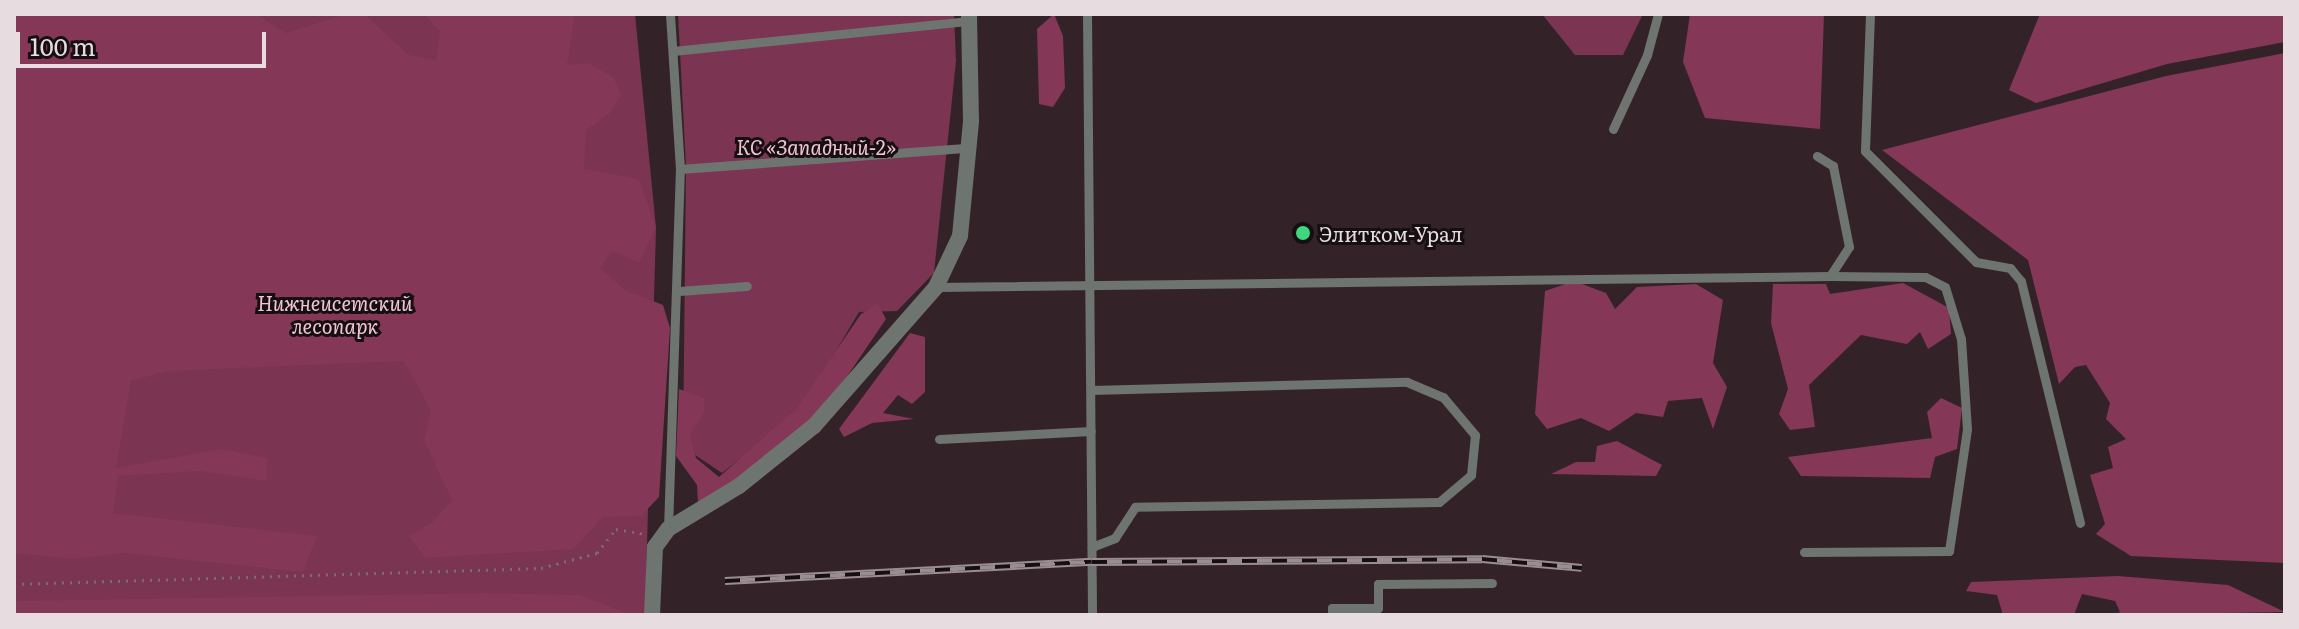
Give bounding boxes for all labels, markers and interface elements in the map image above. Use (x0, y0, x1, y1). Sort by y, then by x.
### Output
scale bar (20, 16, 270, 66)
text: 100 m (30, 28, 96, 63)
park label: КС «Западный-2» (736, 134, 896, 158)
place label: Элитком-Урал (1319, 221, 1463, 245)
marker: Элитком-Урал (1294, 224, 1312, 242)
park label: Нижнеисетский лесопарк (257, 291, 413, 338)

